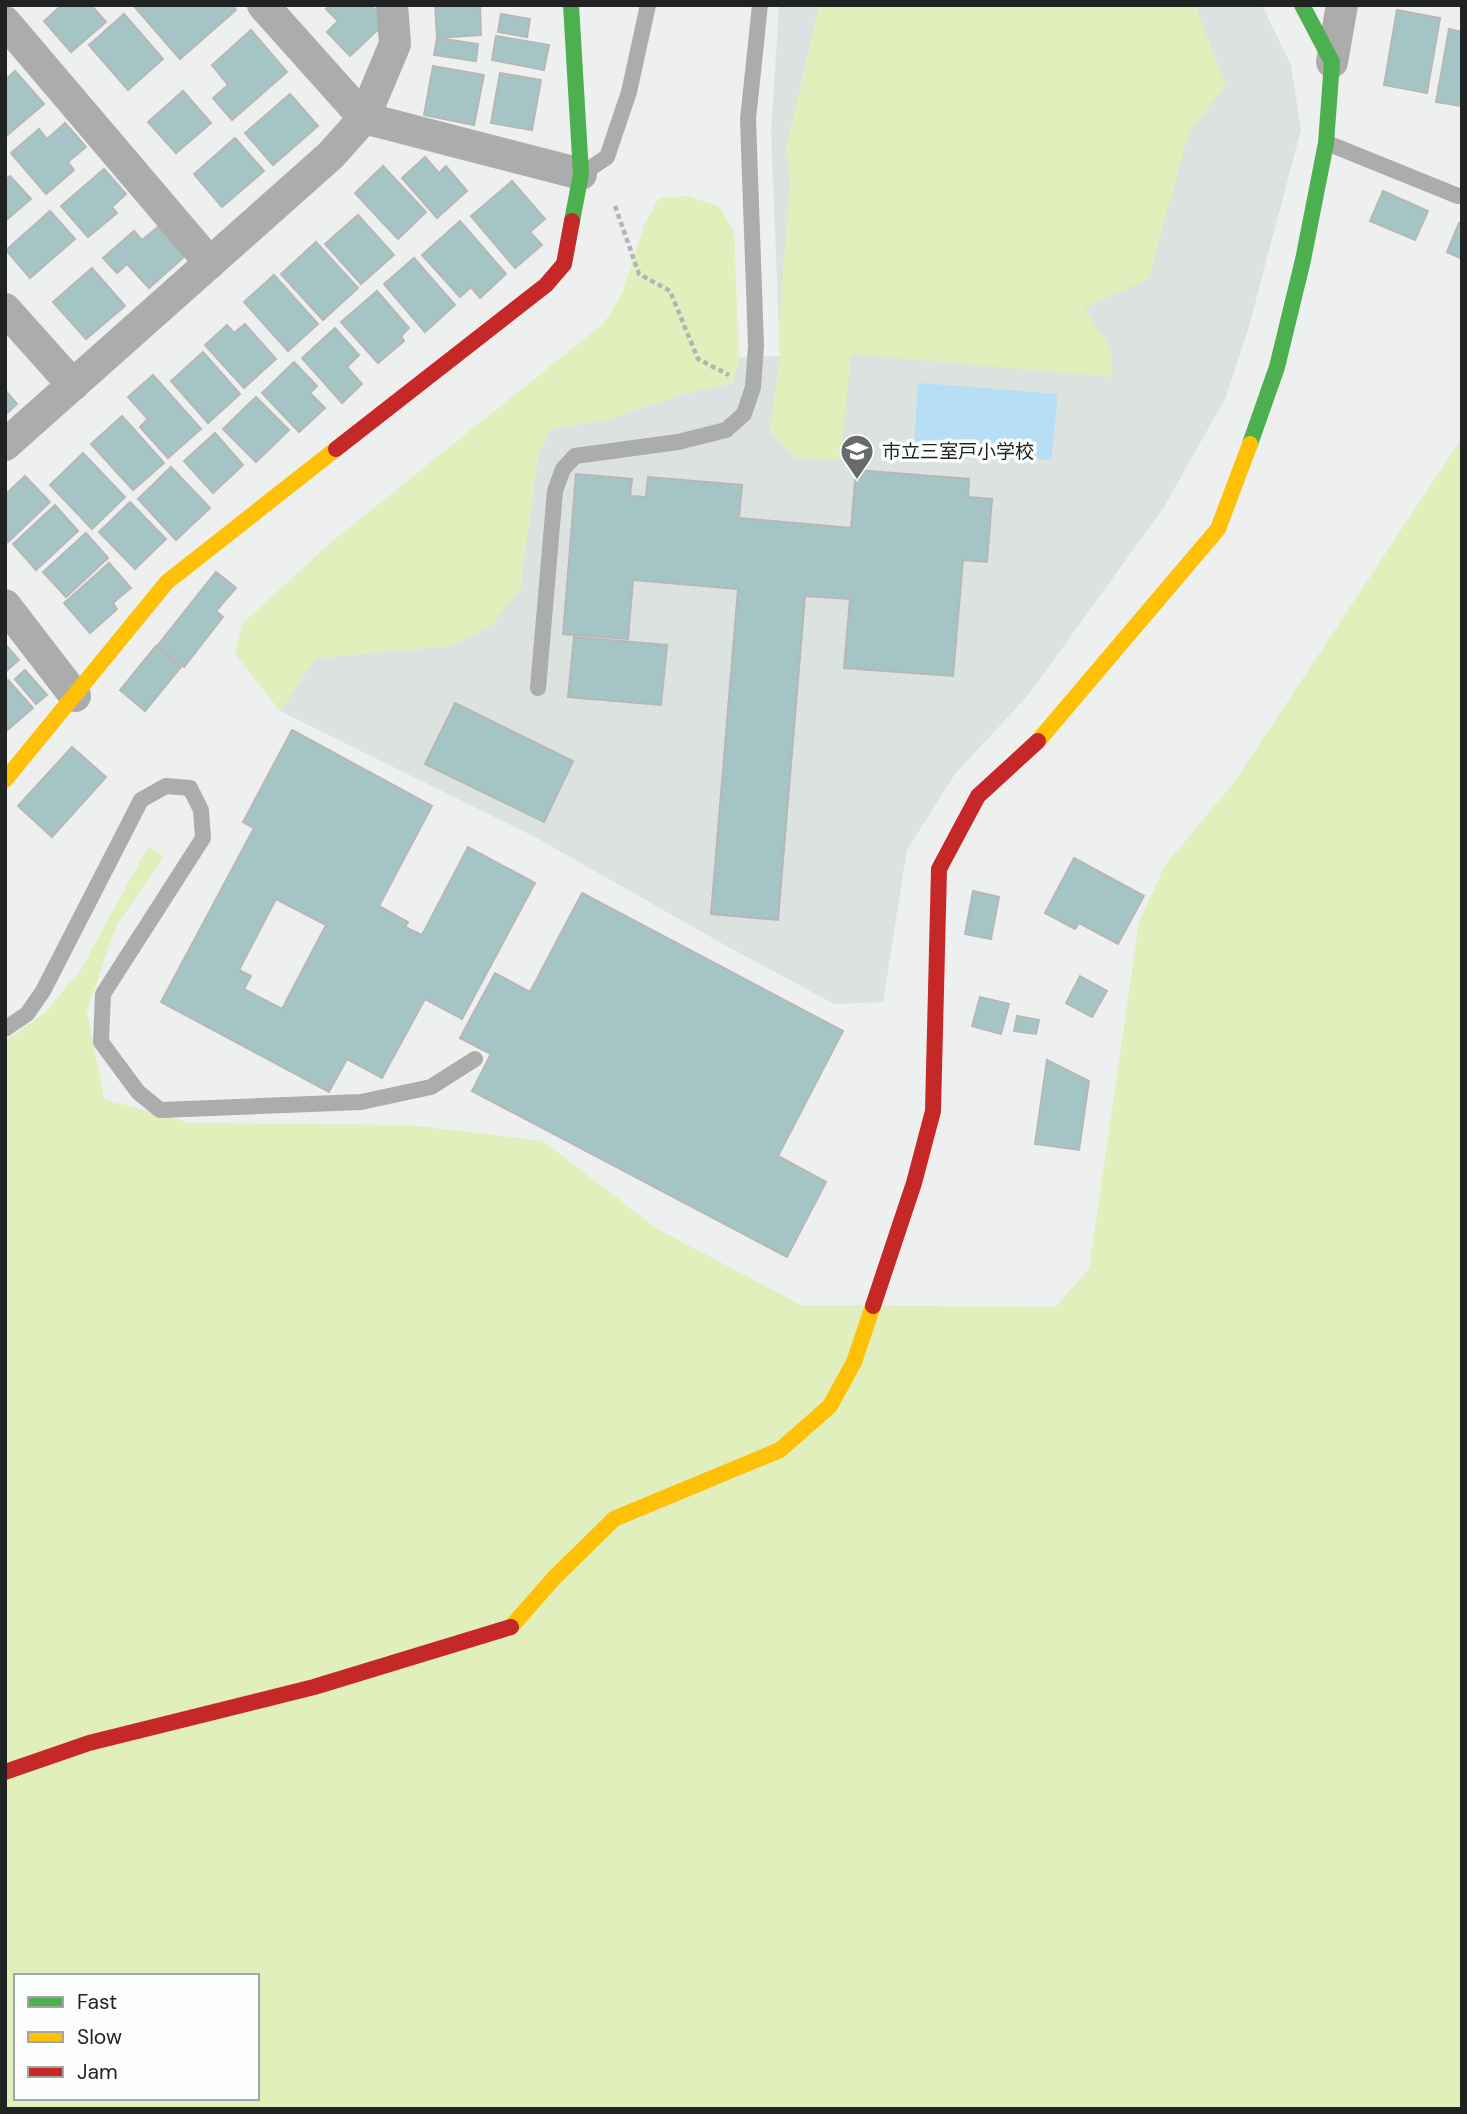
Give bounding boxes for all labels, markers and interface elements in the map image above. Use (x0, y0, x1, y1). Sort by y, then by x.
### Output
school or university icon: 市立三室戸小学校 (838, 432, 876, 481)
place label: 市立三室戸小学校 (882, 439, 1034, 464)
legend (14, 1974, 259, 2100)
text: Fast (77, 1988, 117, 2016)
text: Slow (77, 2023, 122, 2051)
text: Jam (77, 2058, 118, 2086)

